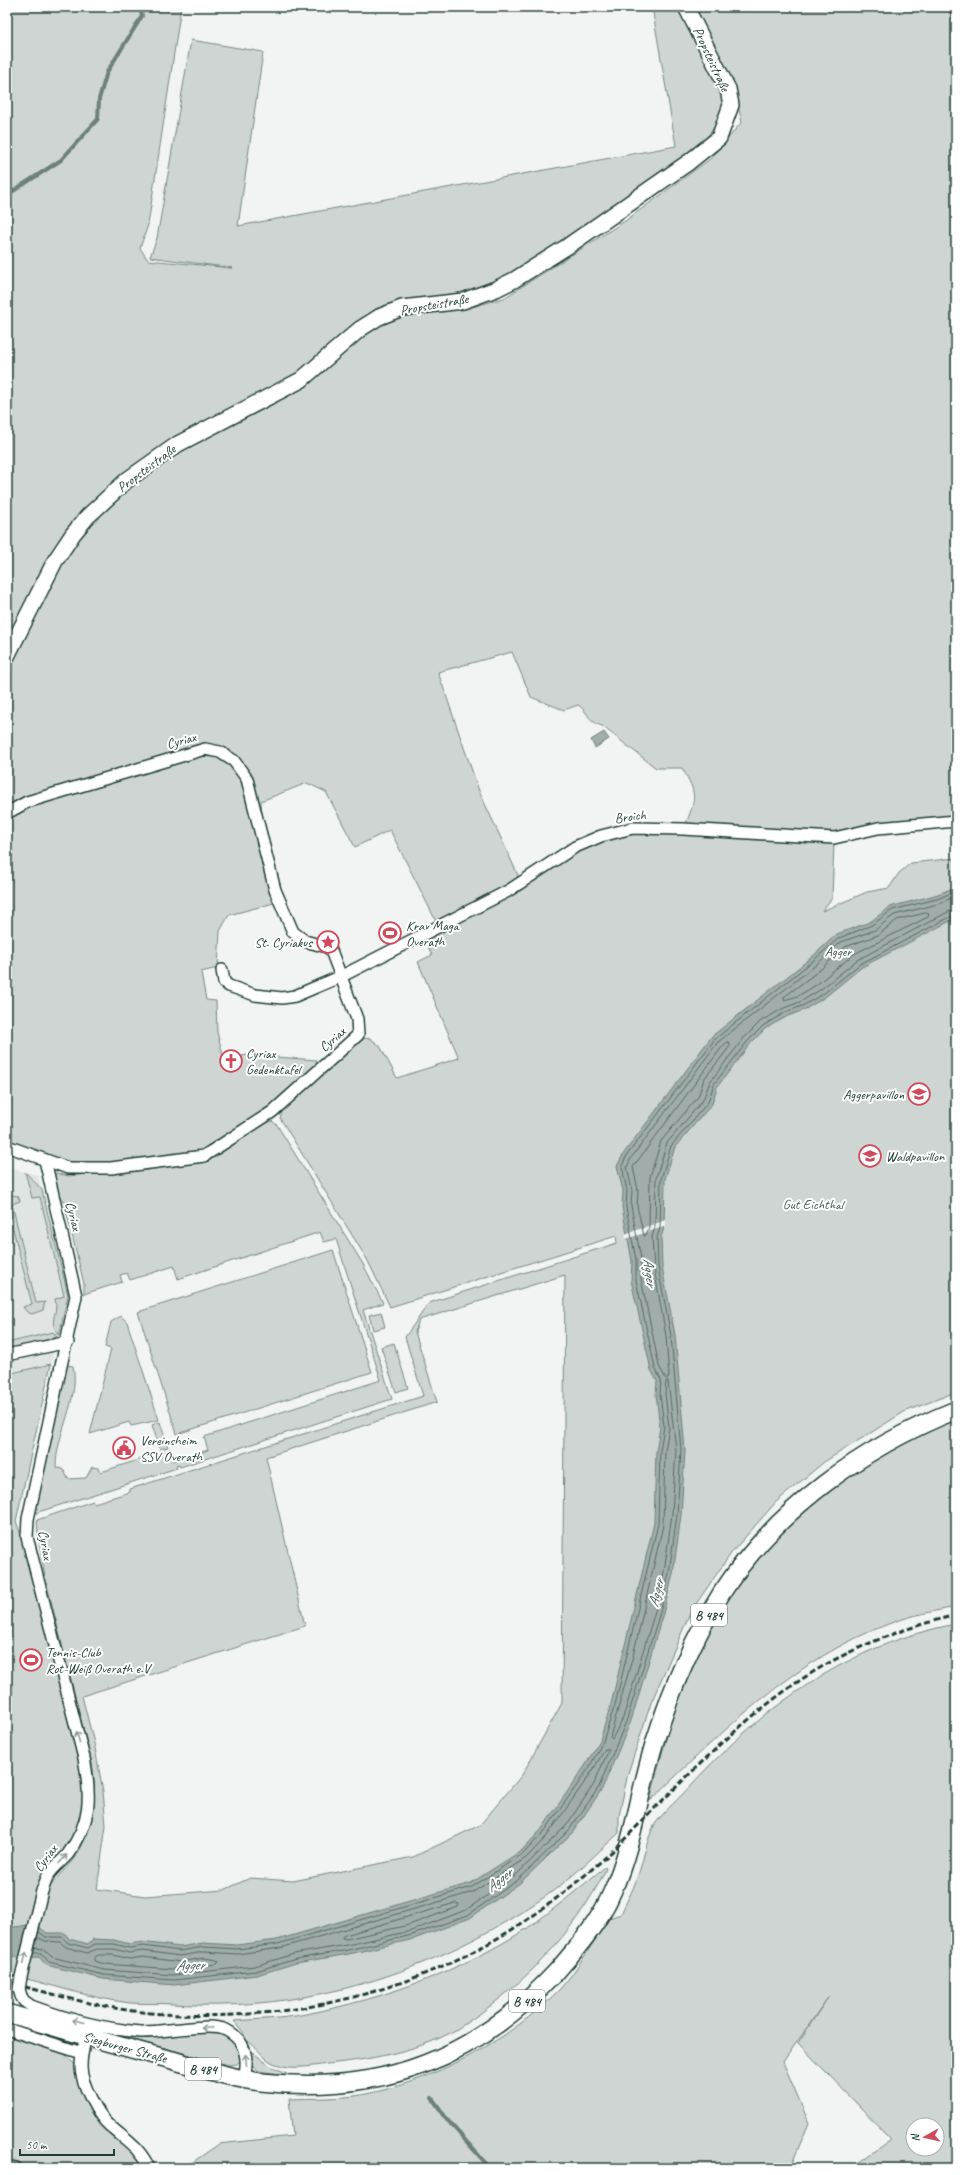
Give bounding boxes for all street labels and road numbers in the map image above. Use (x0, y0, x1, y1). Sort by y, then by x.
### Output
street label: Propsteistraße (689, 24, 734, 95)
street label: Propsteistraße (399, 290, 471, 319)
street label: Propsteistraße (114, 440, 180, 496)
street label: Cyriax (165, 728, 199, 753)
street label: Broich (613, 806, 647, 827)
street label: Cyriax (316, 1023, 350, 1055)
street label: Cyriax (62, 1200, 86, 1234)
street label: Cyriax (35, 1529, 57, 1562)
road number: B 484 (691, 1604, 727, 1626)
street label: Cyriax (30, 1840, 62, 1875)
road number: B 484 (509, 1990, 545, 2012)
street label: Siegburger Straße (81, 2028, 170, 2067)
road number: B 484 (185, 2058, 221, 2080)

